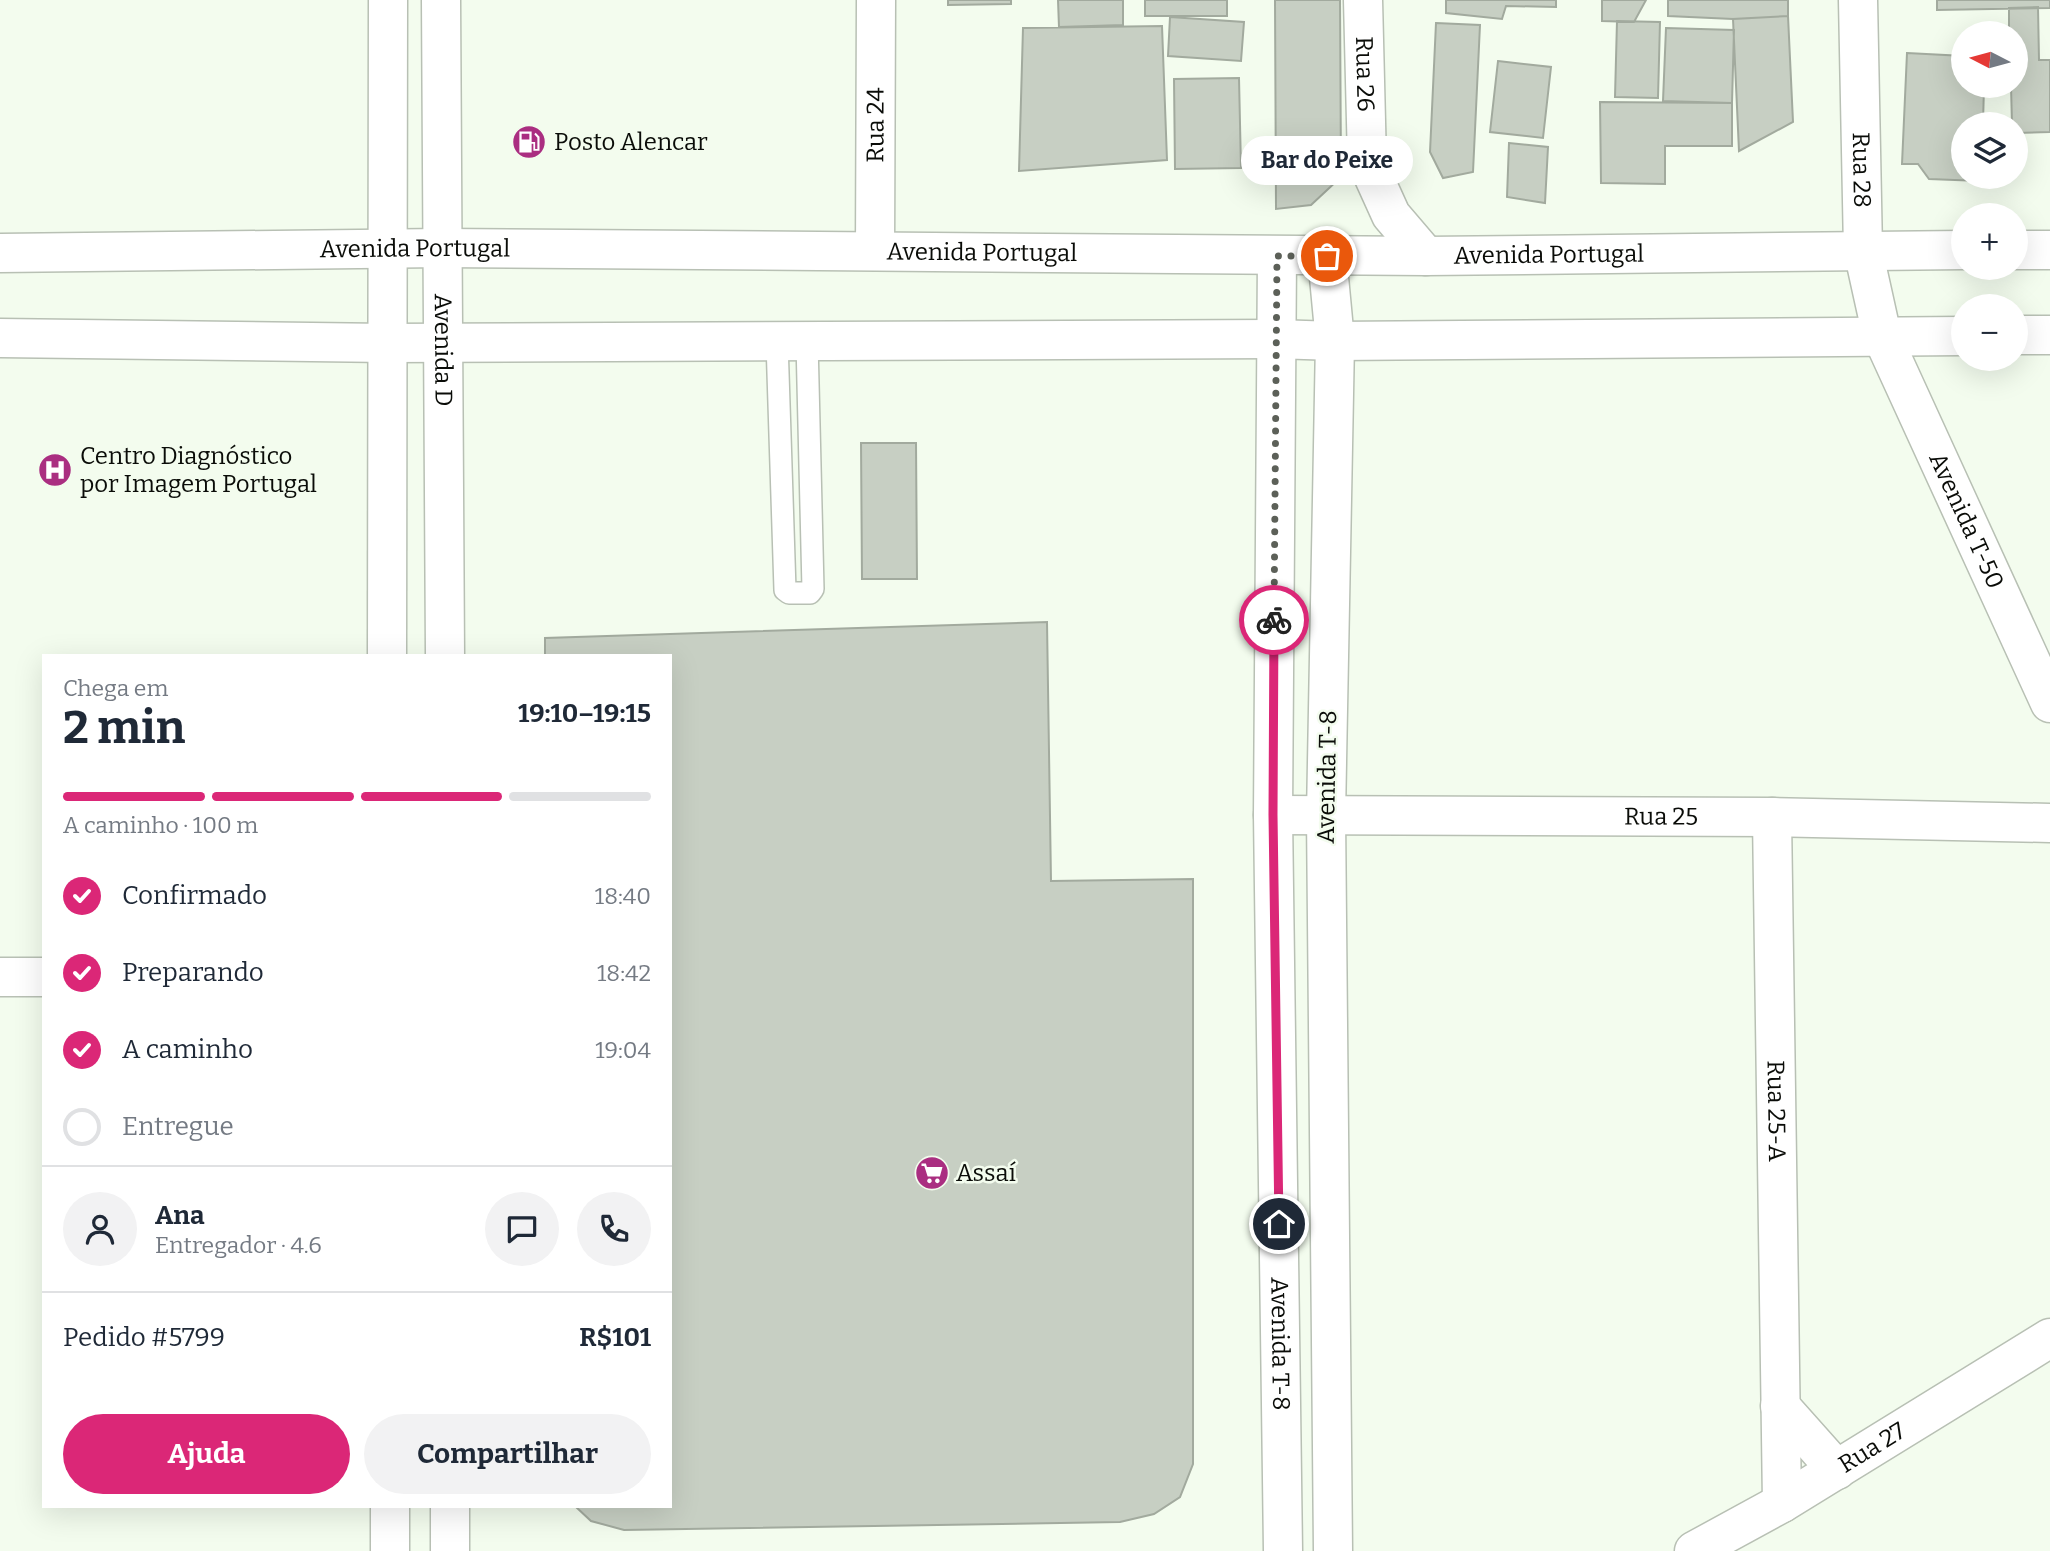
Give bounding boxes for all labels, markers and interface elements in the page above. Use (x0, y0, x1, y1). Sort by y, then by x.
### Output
north arrow (1951, 21, 2028, 98)
map controls (1951, 21, 2028, 371)
street label: Rua 26 (1350, 36, 1380, 112)
street label: Rua 24 (861, 87, 890, 163)
button: layers (1951, 112, 2028, 189)
fuel station icon: Posto Alencar (510, 123, 548, 161)
place label: Posto Alencar (554, 128, 708, 156)
street label: Rua 28 (1847, 132, 1876, 208)
callout: Bar do Peixe (1241, 137, 1413, 186)
text: Bar do Peixe (1261, 146, 1393, 174)
button: + (1951, 203, 2028, 280)
pin (1297, 226, 1357, 286)
street label: Avenida Portugal (320, 234, 510, 263)
icon: bag (1308, 237, 1346, 275)
street label: Avenida Portugal (887, 238, 1077, 267)
street label: Avenida Portugal (1454, 240, 1644, 270)
street label: Avenida D (429, 294, 457, 406)
button: − (1951, 294, 2028, 371)
place label: Centro Diagnóstico por Imagem Portugal (80, 442, 317, 498)
street label: Avenida T-50 (1923, 448, 2010, 593)
hospital icon: Centro Diagnóstico por Imagem Portugal (36, 451, 74, 489)
courier (1239, 585, 1309, 655)
icon: bike (1255, 601, 1293, 639)
text: Chega em (63, 674, 168, 702)
text: 19:10–19:15 (518, 698, 651, 729)
text: 2 min (63, 700, 185, 755)
street label: Avenida T-8 (1312, 710, 1342, 844)
street label: Rua 25 (1624, 802, 1698, 831)
text: A caminho · 100 m (63, 811, 258, 839)
icon: check (63, 877, 101, 915)
text: Confirmado (122, 880, 267, 911)
text: 18:40 (595, 882, 651, 910)
icon: check (63, 954, 101, 992)
text: Preparando (122, 957, 264, 988)
text: 18:42 (597, 959, 651, 987)
icon: check (63, 1031, 101, 1069)
text: A caminho (122, 1034, 253, 1065)
text: 19:04 (595, 1036, 651, 1064)
street label: Rua 25-A (1762, 1060, 1791, 1162)
text: Entregue (122, 1111, 234, 1142)
supermarket icon: Assaí (913, 1154, 951, 1192)
place label: Assaí (956, 1159, 1016, 1187)
button: person (63, 1192, 137, 1266)
button: chat (485, 1192, 559, 1266)
button: phone (577, 1192, 651, 1266)
pin (1249, 1194, 1309, 1254)
text: Ana (155, 1200, 205, 1231)
icon: home (1260, 1205, 1298, 1243)
text: Entregador · 4.6 (155, 1231, 322, 1259)
street label: Avenida T-8 (1265, 1277, 1295, 1411)
text: Pedido #5799 (63, 1322, 225, 1353)
text: R$101 (579, 1322, 651, 1353)
button: Ajuda (63, 1414, 350, 1494)
button: Compartilhar (364, 1414, 651, 1494)
street label: Rua 27 (1834, 1416, 1911, 1479)

